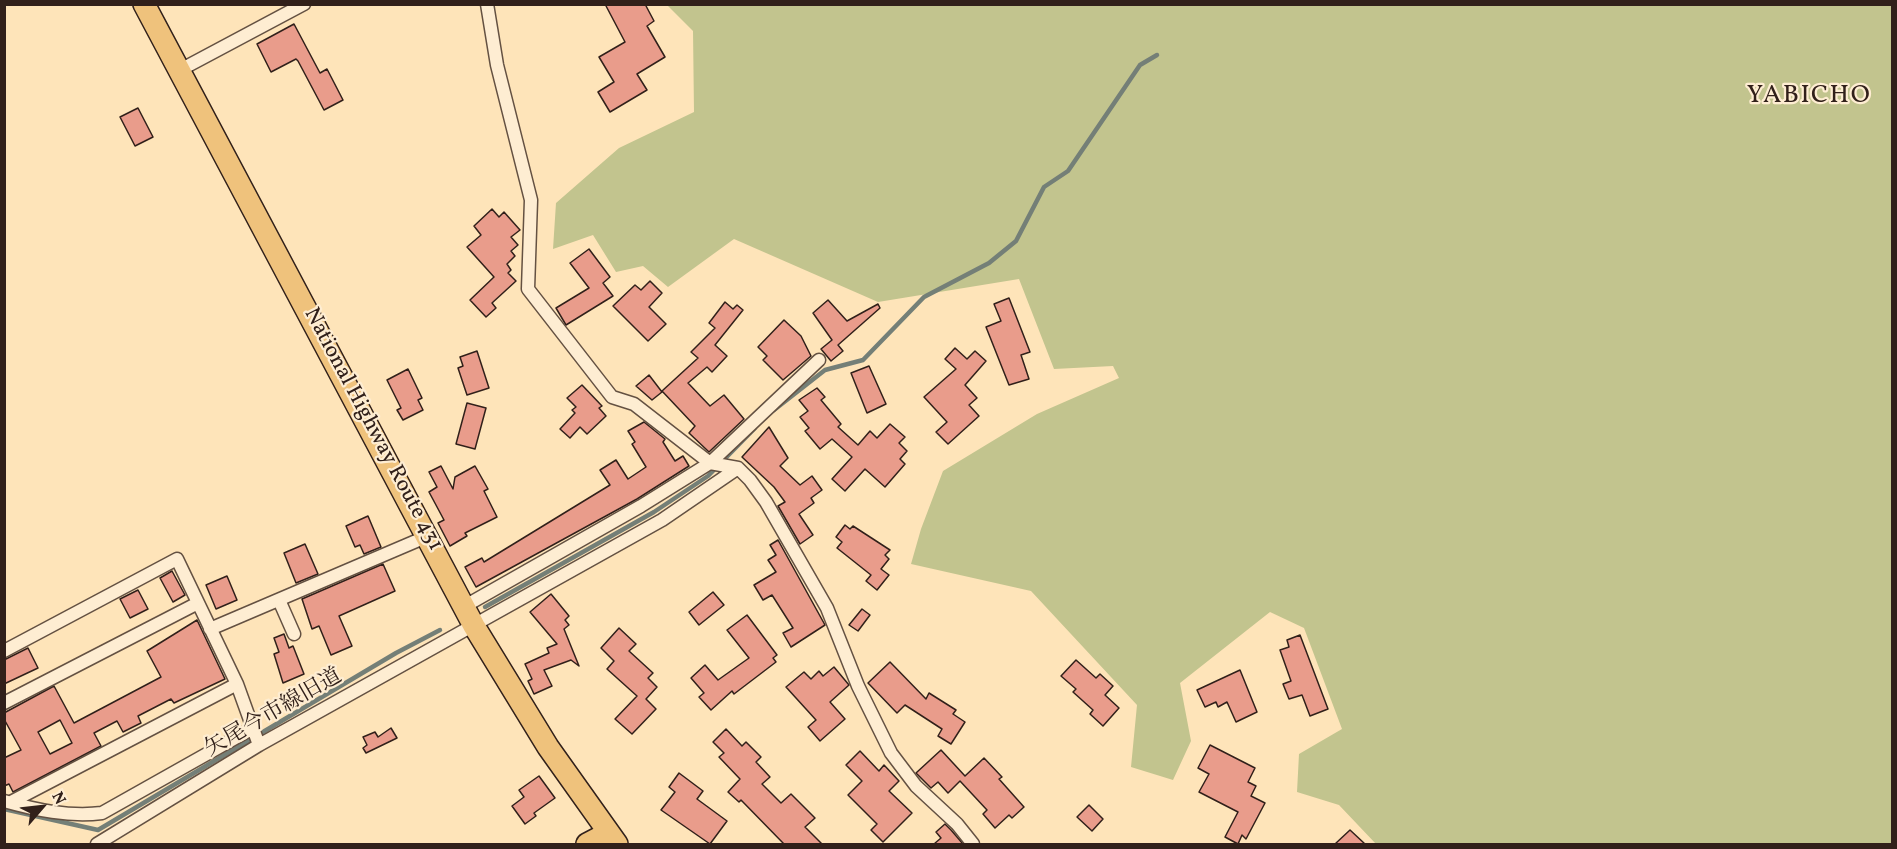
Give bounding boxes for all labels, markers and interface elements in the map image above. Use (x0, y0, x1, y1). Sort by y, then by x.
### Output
district label: YABICHO (1747, 81, 1871, 113)
street label: National Highway Route 431 (297, 304, 447, 556)
street label: 矢尾今市線旧道 (201, 664, 347, 764)
north arrow (12, 777, 72, 837)
text: N (45, 788, 70, 809)

